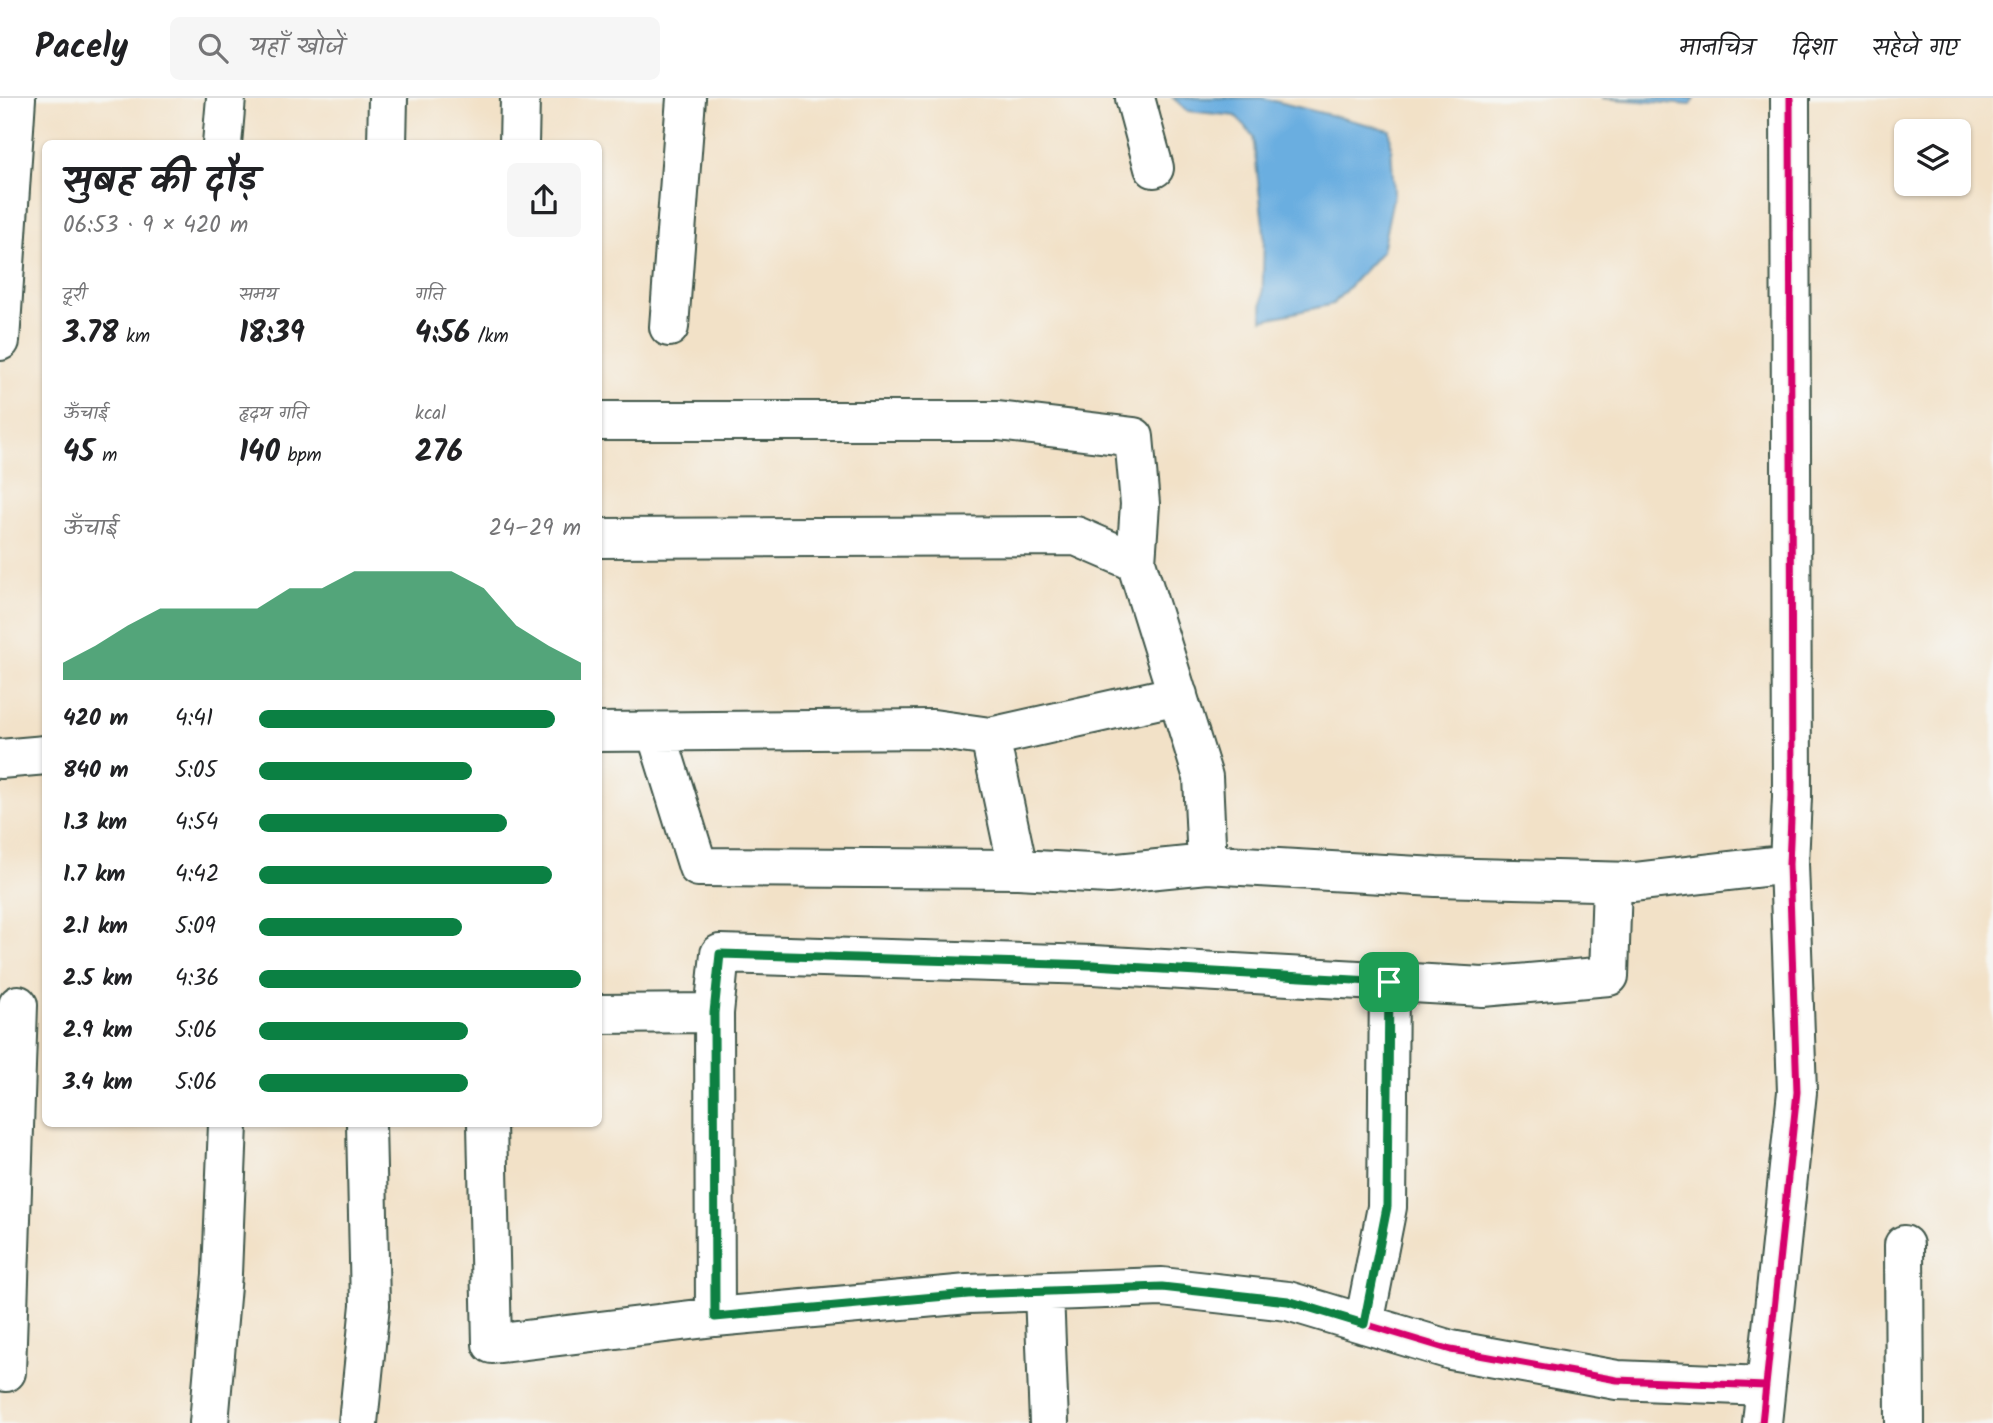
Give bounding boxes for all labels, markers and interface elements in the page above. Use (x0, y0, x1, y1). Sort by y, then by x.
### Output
search box (170, 17, 660, 80)
text: Pacely (35, 22, 128, 75)
text: यहाँ खोजें (250, 27, 344, 69)
icon: search (194, 29, 232, 67)
text: मानचित्र (1679, 29, 1754, 68)
text: दिशा (1792, 29, 1834, 68)
text: सहेजे गए (1872, 29, 1958, 68)
map controls (1894, 119, 1971, 196)
button: layers (1894, 119, 1971, 196)
text: सुबह की दौड़ (63, 152, 257, 212)
button: share (507, 163, 581, 237)
text: 06:53 · 9 × 420 m (63, 208, 248, 244)
text: दूरी (63, 280, 86, 310)
text: समय (239, 280, 277, 310)
text: गति (415, 280, 443, 310)
text: 3.78 (63, 310, 118, 358)
text: 18:39 (239, 310, 305, 358)
text: 4:56 (415, 310, 470, 358)
text: km (118, 322, 150, 352)
text: /km (470, 322, 509, 352)
text: ऊँचाई (63, 399, 108, 429)
text: हृदय गति (239, 399, 307, 429)
text: kcal (415, 399, 446, 429)
text: 45 (63, 429, 95, 477)
text: 140 (239, 429, 280, 477)
text: 276 (415, 429, 463, 477)
text: m (95, 441, 117, 471)
text: bpm (280, 441, 322, 471)
text: ऊँचाई (63, 511, 118, 547)
text: 24–29 m (489, 511, 581, 547)
text: 420 m (63, 701, 128, 737)
text: 4:41 (175, 701, 213, 737)
text: 840 m (63, 753, 129, 789)
text: 5:05 (175, 753, 217, 789)
text: 1.3 km (63, 805, 127, 841)
text: 4:54 (175, 805, 218, 841)
text: 1.7 km (63, 857, 125, 893)
text: 4:42 (175, 857, 219, 893)
text: 2.1 km (63, 909, 128, 945)
text: 5:09 (175, 909, 216, 945)
pin (1359, 952, 1419, 1012)
text: 2.5 km (63, 961, 133, 997)
text: 4:36 (175, 961, 219, 997)
icon: arrive (1370, 963, 1408, 1001)
text: 2.9 km (63, 1013, 133, 1049)
text: 5:06 (175, 1013, 217, 1049)
text: 3.4 km (63, 1065, 133, 1101)
text: 5:06 (175, 1065, 217, 1101)

